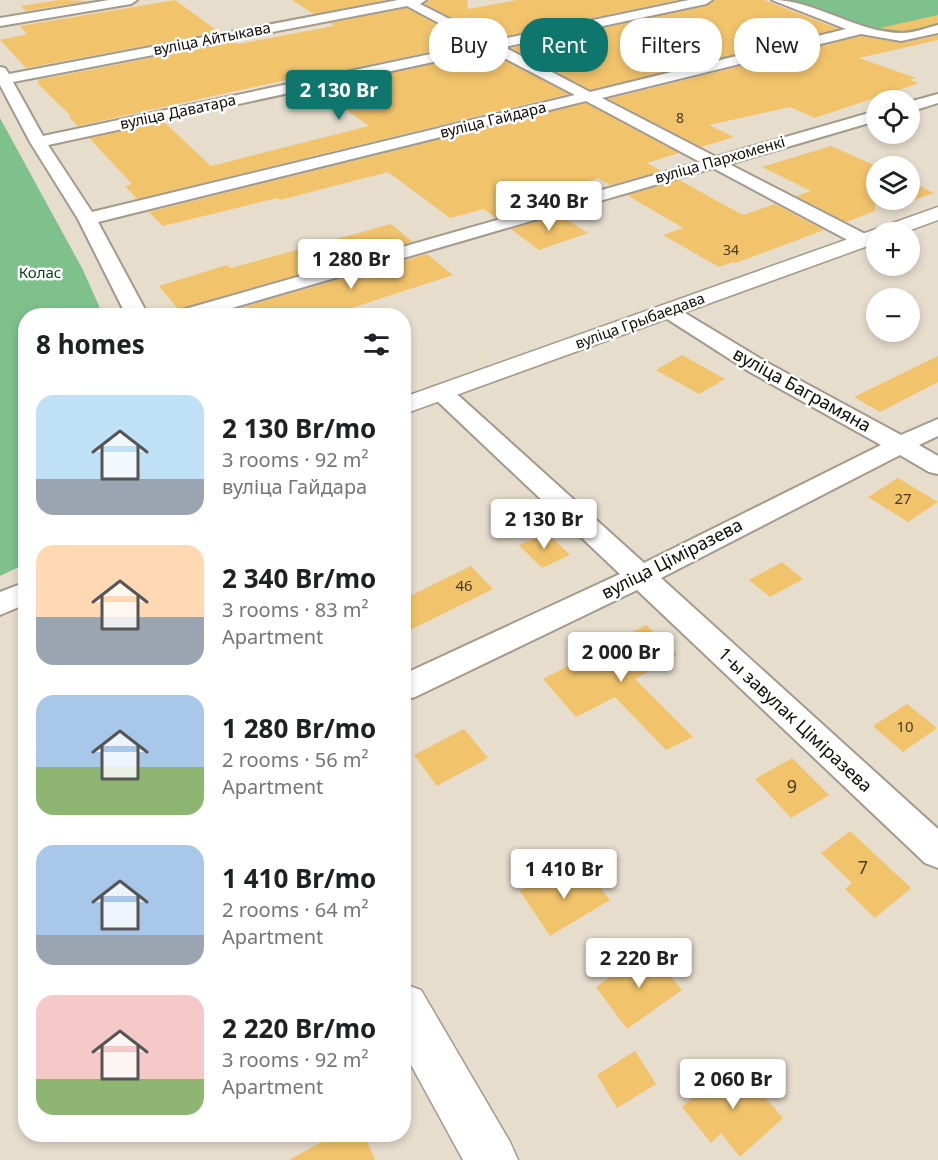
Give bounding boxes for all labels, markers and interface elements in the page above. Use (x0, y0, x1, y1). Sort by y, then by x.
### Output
street label: вуліца Айтыкава (151, 17, 272, 59)
chip: Buy (429, 18, 508, 72)
chip: Rent (520, 18, 608, 72)
chip: Filters (620, 18, 722, 72)
chip: New (734, 18, 820, 72)
pin: 2 130 Br (277, 70, 401, 121)
text: 2 130 Br (300, 76, 378, 103)
street label: вуліца Даватара (118, 89, 238, 133)
map controls (866, 90, 920, 342)
button: locate (866, 90, 920, 144)
street label: вуліца Гайдара (438, 96, 548, 142)
house number: 8 (676, 108, 684, 127)
street label: вуліца Пархоменкі (652, 131, 787, 187)
button: layers (866, 156, 920, 210)
pin: 2 340 Br (487, 181, 611, 232)
text: 2 340 Br (510, 187, 588, 214)
button: + (866, 222, 920, 276)
pin: 1 280 Br (289, 239, 413, 290)
house number: 34 (723, 240, 739, 259)
text: 1 280 Br (312, 245, 390, 272)
park label: Колас (19, 262, 61, 282)
street label: вуліца Грыбаедава (572, 287, 707, 353)
button: − (866, 288, 920, 342)
text: 8 homes (36, 326, 145, 362)
icon: filters (360, 328, 393, 361)
street label: вуліца Баграмяна (729, 341, 876, 437)
text: 2 130 Br/mo (222, 410, 376, 446)
icon: home (84, 419, 156, 491)
text: 3 rooms · 92 m² (222, 446, 369, 473)
text: вуліца Гайдара (222, 473, 367, 500)
house number: 27 (894, 488, 912, 508)
pin: 2 130 Br (482, 499, 606, 550)
text: 2 130 Br (505, 505, 583, 532)
street label: вуліца Ціміразева (597, 512, 746, 604)
text: 2 340 Br/mo (222, 560, 376, 596)
icon: home (84, 569, 156, 641)
house number: 46 (455, 575, 473, 595)
text: 3 rooms · 83 m² (222, 596, 369, 623)
text: Apartment (222, 623, 323, 650)
pin: 2 000 Br (559, 632, 683, 683)
text: 2 000 Br (582, 638, 660, 665)
street label: 1-ы завулак Ціміразева (713, 641, 878, 797)
text: 1 280 Br/mo (222, 710, 376, 746)
house number: 10 (896, 716, 914, 736)
icon: home (84, 719, 156, 791)
text: 2 rooms · 56 m² (222, 746, 369, 773)
text: Apartment (222, 773, 323, 800)
house number: 9 (787, 774, 797, 798)
pin: 1 410 Br (502, 849, 626, 900)
text: 1 410 Br (525, 855, 603, 882)
house number: 7 (858, 855, 868, 879)
text: 1 410 Br/mo (222, 860, 376, 896)
icon: home (84, 869, 156, 941)
text: 2 rooms · 64 m² (222, 896, 369, 923)
text: Apartment (222, 923, 323, 950)
pin: 2 220 Br (577, 938, 701, 989)
text: 2 220 Br (600, 944, 678, 971)
text: 2 220 Br/mo (222, 1010, 376, 1046)
icon: home (84, 1019, 156, 1091)
text: 3 rooms · 92 m² (222, 1046, 369, 1073)
pin: 2 060 Br (671, 1059, 795, 1110)
text: 2 060 Br (694, 1065, 772, 1092)
text: Apartment (222, 1073, 323, 1100)

